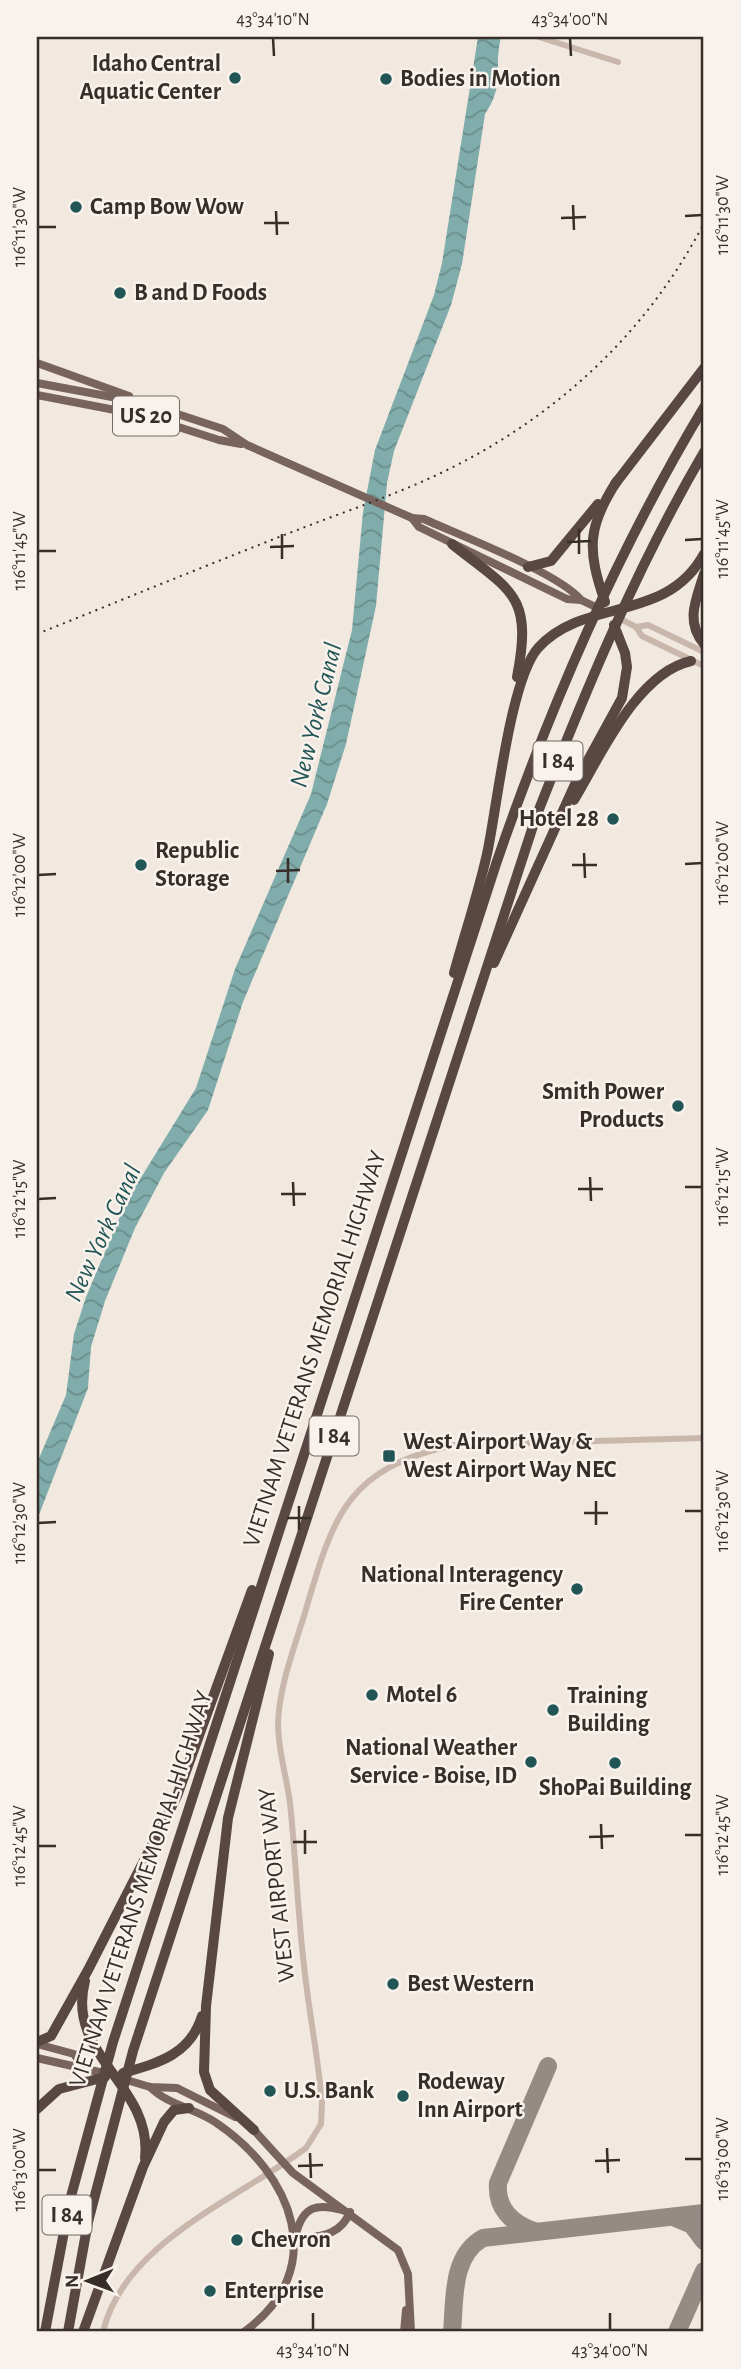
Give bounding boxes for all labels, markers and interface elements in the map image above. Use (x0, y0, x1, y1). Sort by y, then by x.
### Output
text: 43°34'10"N (236, 11, 310, 29)
text: 43°34'00"N (532, 11, 608, 29)
place label: Idaho Central Aquatic Center (80, 52, 222, 104)
place label: Bodies in Motion (400, 67, 561, 91)
marker: Idaho Central Aquatic Center (227, 70, 243, 86)
marker: Bodies in Motion (378, 71, 394, 87)
text: 116°11'30"W (714, 175, 732, 255)
text: 116°11'30"W (11, 187, 29, 267)
place label: Camp Bow Wow (90, 195, 244, 219)
marker: Camp Bow Wow (68, 199, 84, 215)
place label: B and D Foods (134, 281, 267, 305)
marker: B and D Foods (112, 285, 128, 301)
road number: US 20 (113, 396, 179, 436)
text: 116°11'45"W (714, 499, 732, 579)
text: 116°11'45"W (11, 511, 29, 591)
water label: New York Canal (285, 640, 347, 790)
road number: I 84 (534, 741, 582, 780)
place label: Hotel 28 (519, 807, 599, 831)
marker: Hotel 28 (605, 811, 621, 827)
text: 116°12'00"W (714, 821, 732, 905)
text: 116°12'00"W (11, 833, 29, 917)
place label: Republic Storage (155, 839, 239, 891)
marker: Republic Storage (133, 857, 149, 873)
place label: Smith Power Products (542, 1080, 665, 1132)
marker: Smith Power Products (670, 1098, 686, 1114)
street label: VIETNAM VETERANS MEMORIAL HIGHWAY (239, 1148, 391, 1550)
text: 116°12'15"W (714, 1148, 732, 1226)
text: 116°12'15"W (11, 1160, 29, 1238)
water label: New York Canal (60, 1160, 146, 1306)
road number: I 84 (310, 1416, 358, 1456)
place label: West Airport Way & West Airport Way NEC (403, 1430, 617, 1482)
marker: West Airport Way & West Airport Way NEC (381, 1448, 397, 1464)
text: 116°12'30"W (714, 1470, 732, 1552)
text: 116°12'30"W (11, 1482, 29, 1564)
place label: National Interagency Fire Center (360, 1563, 564, 1615)
marker: National Interagency Fire Center (569, 1581, 585, 1597)
place label: Motel 6 (386, 1683, 457, 1707)
place label: Training Building (567, 1684, 651, 1736)
marker: Motel 6 (364, 1687, 380, 1703)
street label: VIETNAM VETERANS MEMORIAL HIGHWAY (65, 1688, 217, 2090)
marker: Training Building (545, 1702, 561, 1718)
place label: National Weather Service - Boise, ID (345, 1736, 518, 1788)
marker: National Weather Service - Boise, ID (523, 1754, 539, 1770)
marker: ShoPai Building (607, 1755, 623, 1771)
place label: ShoPai Building (539, 1776, 692, 1800)
street label: WEST AIRPORT WAY (255, 1786, 299, 1983)
text: 116°12'45"W (714, 1794, 732, 1876)
text: 116°12'45"W (11, 1805, 29, 1887)
place label: Best Western (407, 1972, 534, 1996)
marker: Best Western (385, 1976, 401, 1992)
place label: Rodeway Inn Airport (417, 2070, 523, 2122)
place label: U.S. Bank (284, 2079, 374, 2103)
marker: U.S. Bank (262, 2083, 278, 2099)
marker: Rodeway Inn Airport (395, 2088, 411, 2104)
text: 116°13'00"W (714, 2117, 732, 2201)
text: 116°13'00"W (11, 2128, 29, 2212)
road number: I 84 (42, 2196, 92, 2234)
place label: Chevron (251, 2228, 331, 2252)
marker: Chevron (229, 2232, 245, 2248)
north arrow (52, 2246, 122, 2316)
text: N (63, 2274, 82, 2288)
place label: Enterprise (224, 2279, 324, 2303)
marker: Enterprise (202, 2283, 218, 2299)
text: 43°34'10"N (276, 2342, 350, 2360)
text: 43°34'00"N (572, 2342, 648, 2360)

